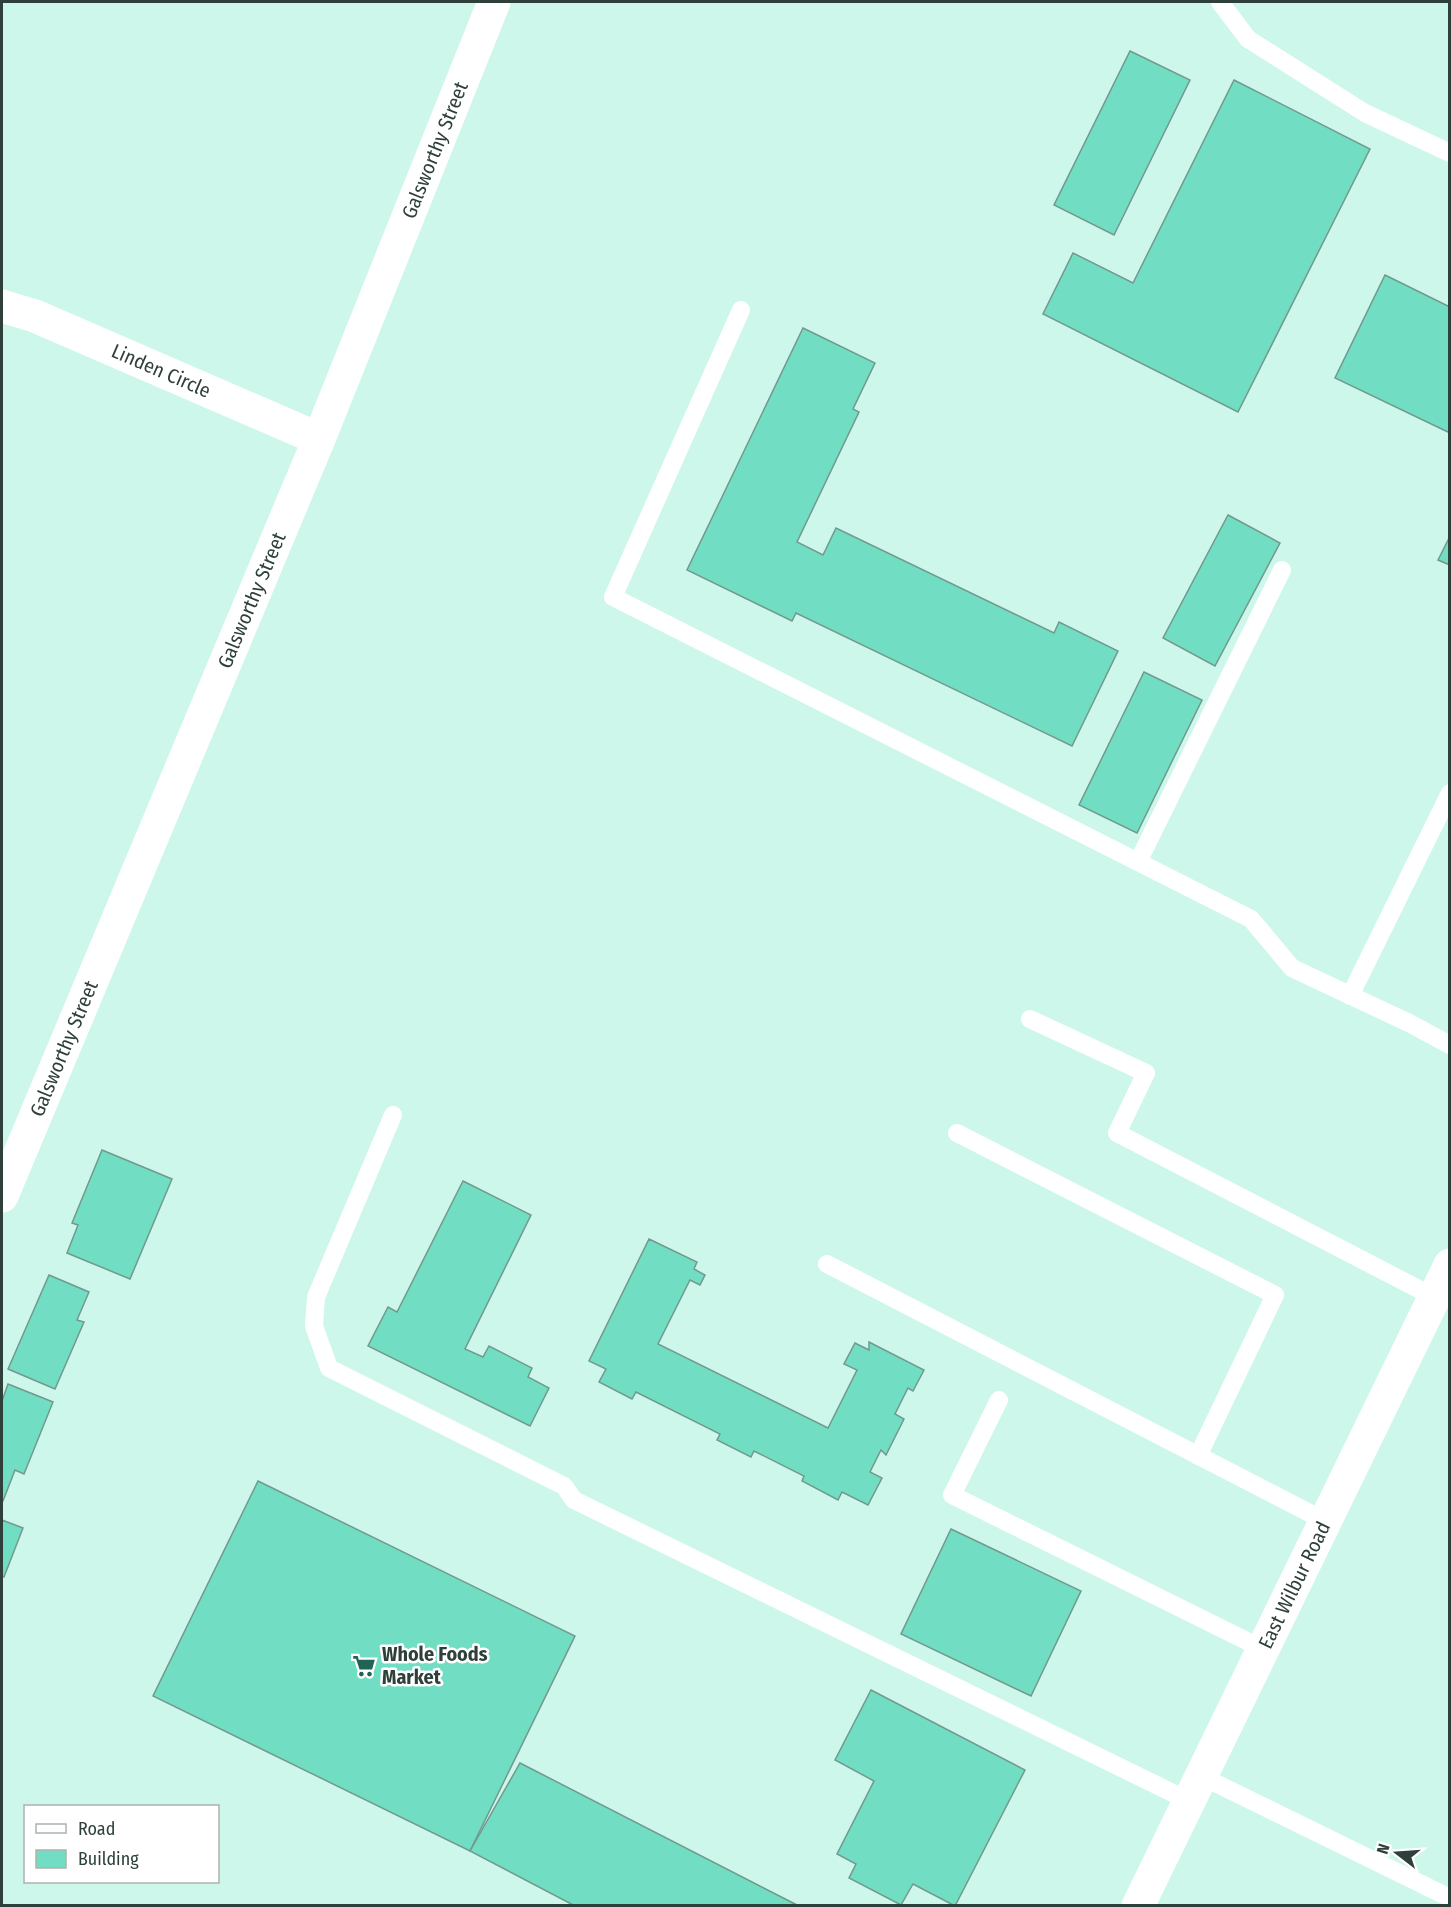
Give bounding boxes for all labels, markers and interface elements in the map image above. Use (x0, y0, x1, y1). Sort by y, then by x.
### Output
street label: Galsworthy Street (397, 78, 473, 222)
street label: Linden Circle (108, 339, 214, 403)
street label: Galsworthy Street (212, 528, 291, 672)
street label: Galsworthy Street (25, 976, 103, 1120)
street label: East Wilbur Road (1253, 1518, 1335, 1652)
place label: Whole Foods Market (382, 1642, 488, 1689)
supermarket icon: Whole Foods Market (351, 1653, 377, 1679)
legend (24, 1805, 219, 1883)
text: Road (78, 1818, 115, 1840)
north arrow (1367, 1823, 1427, 1883)
text: N (1373, 1841, 1394, 1856)
text: Building (78, 1848, 139, 1870)

